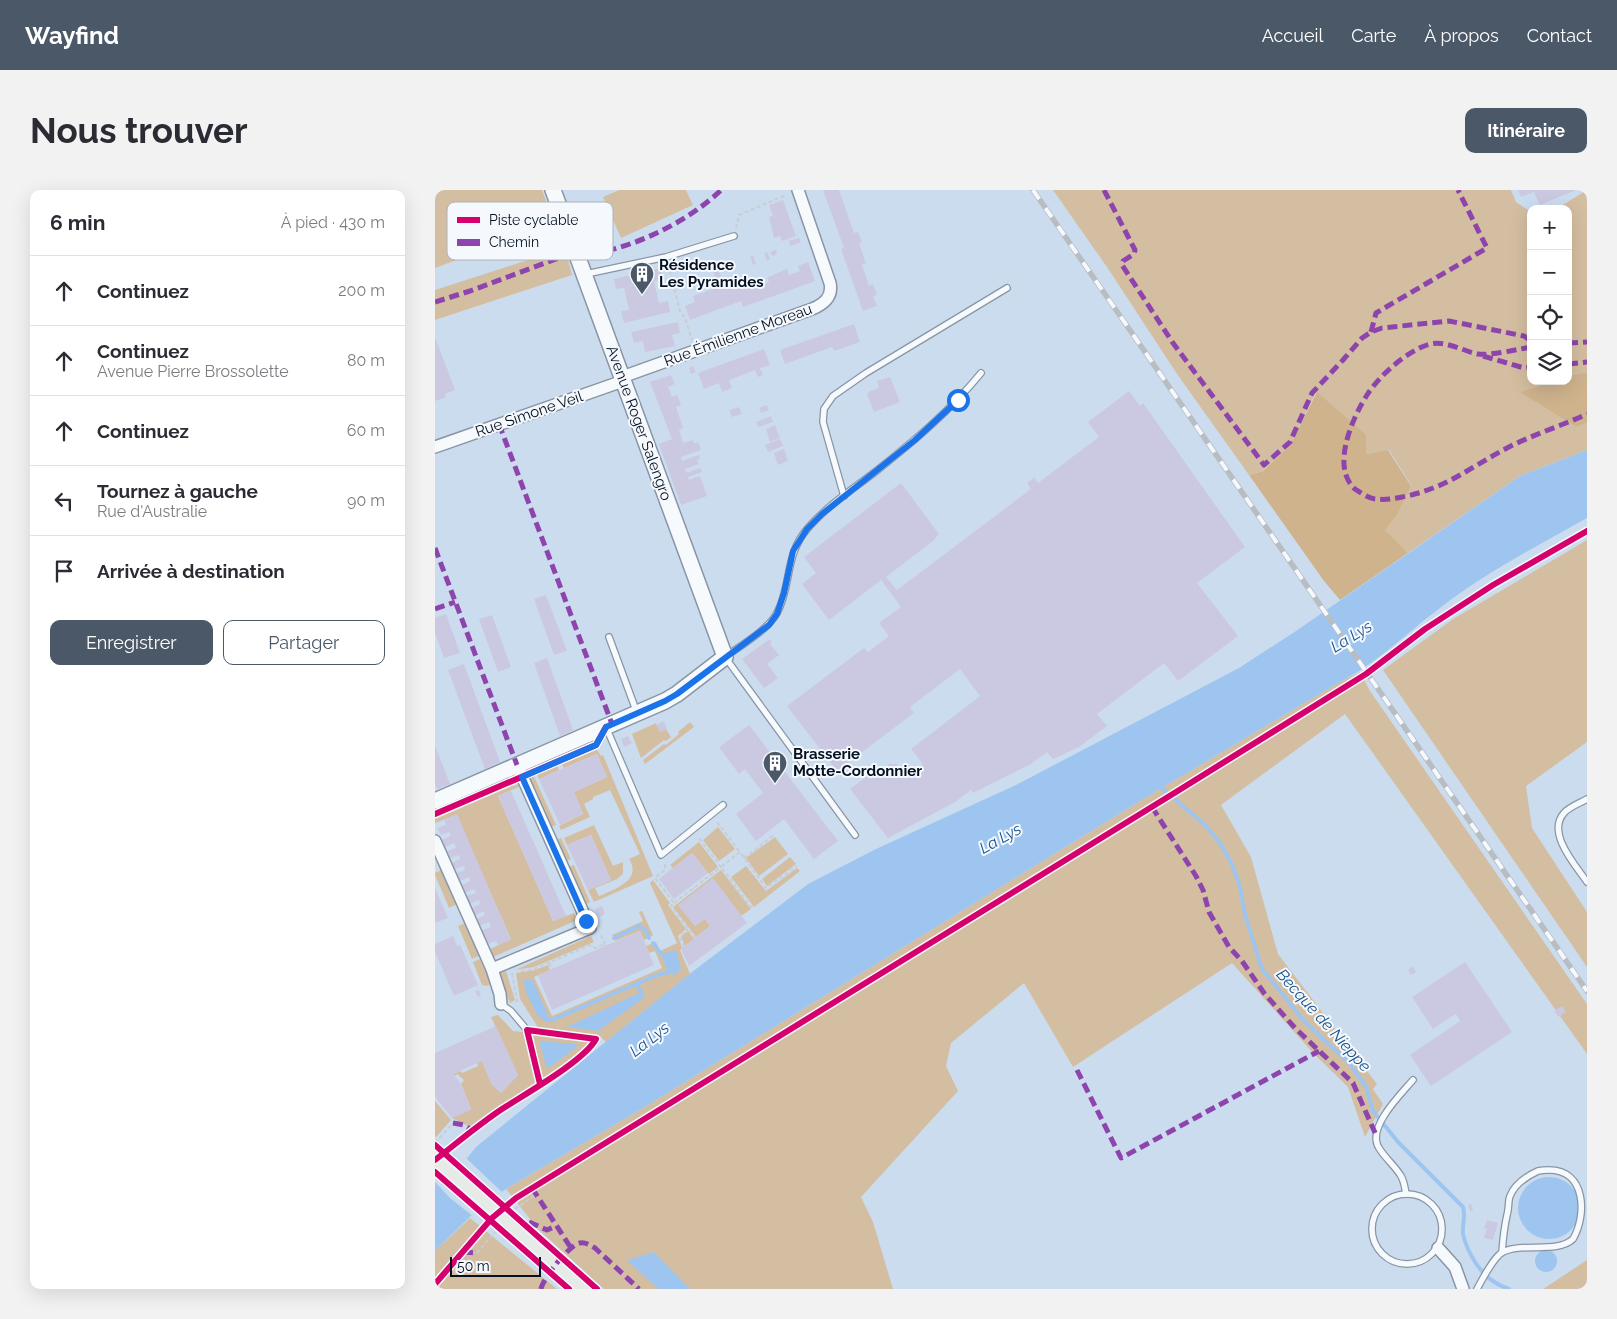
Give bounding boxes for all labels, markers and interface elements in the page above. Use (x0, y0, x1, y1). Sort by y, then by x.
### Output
text: Wayfind (25, 21, 119, 50)
text: Accueil (1262, 25, 1323, 46)
text: Carte (1351, 25, 1396, 46)
text: À propos (1424, 25, 1499, 46)
text: Contact (1527, 25, 1592, 46)
button: Itinéraire (1465, 108, 1587, 153)
text: Nous trouver (30, 110, 248, 151)
legend (447, 202, 613, 260)
map controls (1527, 205, 1572, 385)
button: + (1527, 205, 1572, 250)
text: 6 min (50, 210, 105, 235)
text: Piste cyclable (489, 212, 579, 228)
text: À pied · 430 m (281, 213, 385, 232)
text: Chemin (489, 234, 539, 250)
button: − (1527, 250, 1572, 295)
place label: Résidence Les Pyramides (659, 256, 764, 291)
building icon: Résidence Les Pyramides (629, 261, 655, 295)
icon: ahead (50, 277, 78, 305)
text: Continuez (97, 280, 189, 302)
text: 200 m (338, 281, 385, 300)
button: locate (1527, 295, 1572, 340)
street label: Rue Émilienne Moreau (661, 300, 815, 370)
text: Continuez (97, 340, 189, 362)
button: layers (1527, 340, 1572, 385)
street label: Avenue Roger Salengro (603, 343, 676, 503)
icon: ahead (50, 347, 78, 375)
text: 80 m (347, 351, 385, 370)
text: Avenue Pierre Brossolette (97, 362, 289, 381)
street label: Rue Simone Veil (473, 387, 586, 441)
route start (947, 389, 970, 412)
icon: ahead (50, 417, 78, 445)
text: Continuez (97, 420, 189, 442)
text: 60 m (347, 421, 385, 440)
text: Tournez à gauche (97, 480, 258, 502)
icon: left (50, 487, 78, 515)
text: 90 m (347, 491, 385, 510)
text: Rue d'Australie (97, 502, 207, 521)
icon: arrive (50, 557, 78, 585)
text: Arrivée à destination (97, 560, 285, 582)
water label: La Lys (1327, 616, 1376, 656)
button: Enregistrer (50, 620, 213, 665)
button: Partager (223, 620, 385, 665)
place label: Brasserie Motte-Cordonnier (793, 745, 922, 780)
building icon: Brasserie Motte-Cordonnier (762, 750, 788, 784)
water label: La Lys (976, 819, 1025, 858)
route end (575, 910, 598, 933)
water label: Becque de Nieppe (1272, 965, 1375, 1076)
water label: La Lys (626, 1018, 673, 1061)
scale bar (450, 1254, 541, 1277)
text: 50 m (457, 1258, 490, 1274)

